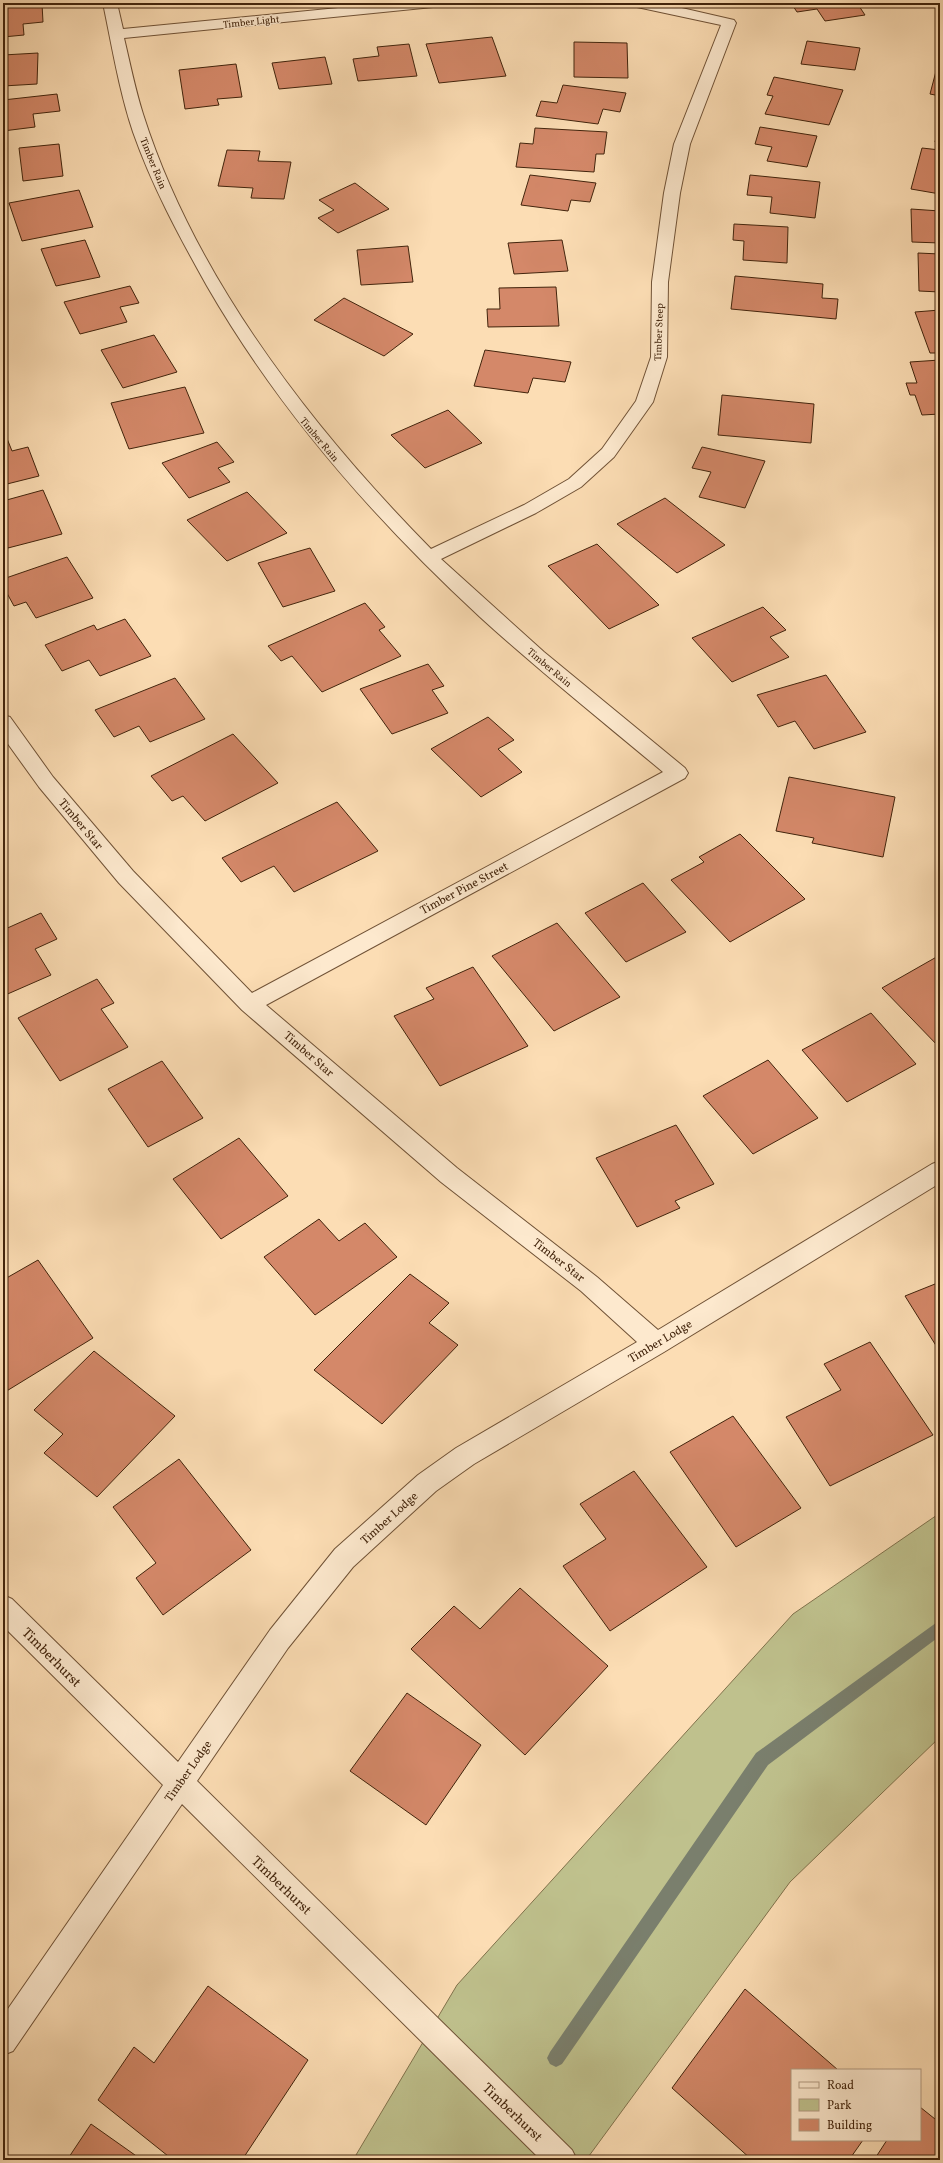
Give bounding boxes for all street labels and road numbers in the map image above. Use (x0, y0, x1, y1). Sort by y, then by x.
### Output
street label: Timber Light (222, 12, 281, 32)
street label: Timber Rain (136, 136, 170, 191)
street label: Timber Steep (651, 303, 667, 361)
street label: Timber Rain (296, 414, 342, 465)
street label: Timber Rain (524, 645, 575, 691)
street label: Timber Star (54, 796, 106, 854)
street label: Timber Pine Street (418, 859, 511, 919)
street label: Timber Star (280, 1028, 337, 1081)
street label: Timber Star (529, 1235, 588, 1286)
street label: Timber Lodge (626, 1316, 696, 1367)
street label: Timber Lodge (358, 1488, 422, 1549)
street label: Timberhurst (17, 1624, 85, 1692)
street label: Timber Lodge (162, 1737, 216, 1806)
street label: Timberhurst (247, 1852, 315, 1920)
street label: Timberhurst (478, 2079, 546, 2147)

